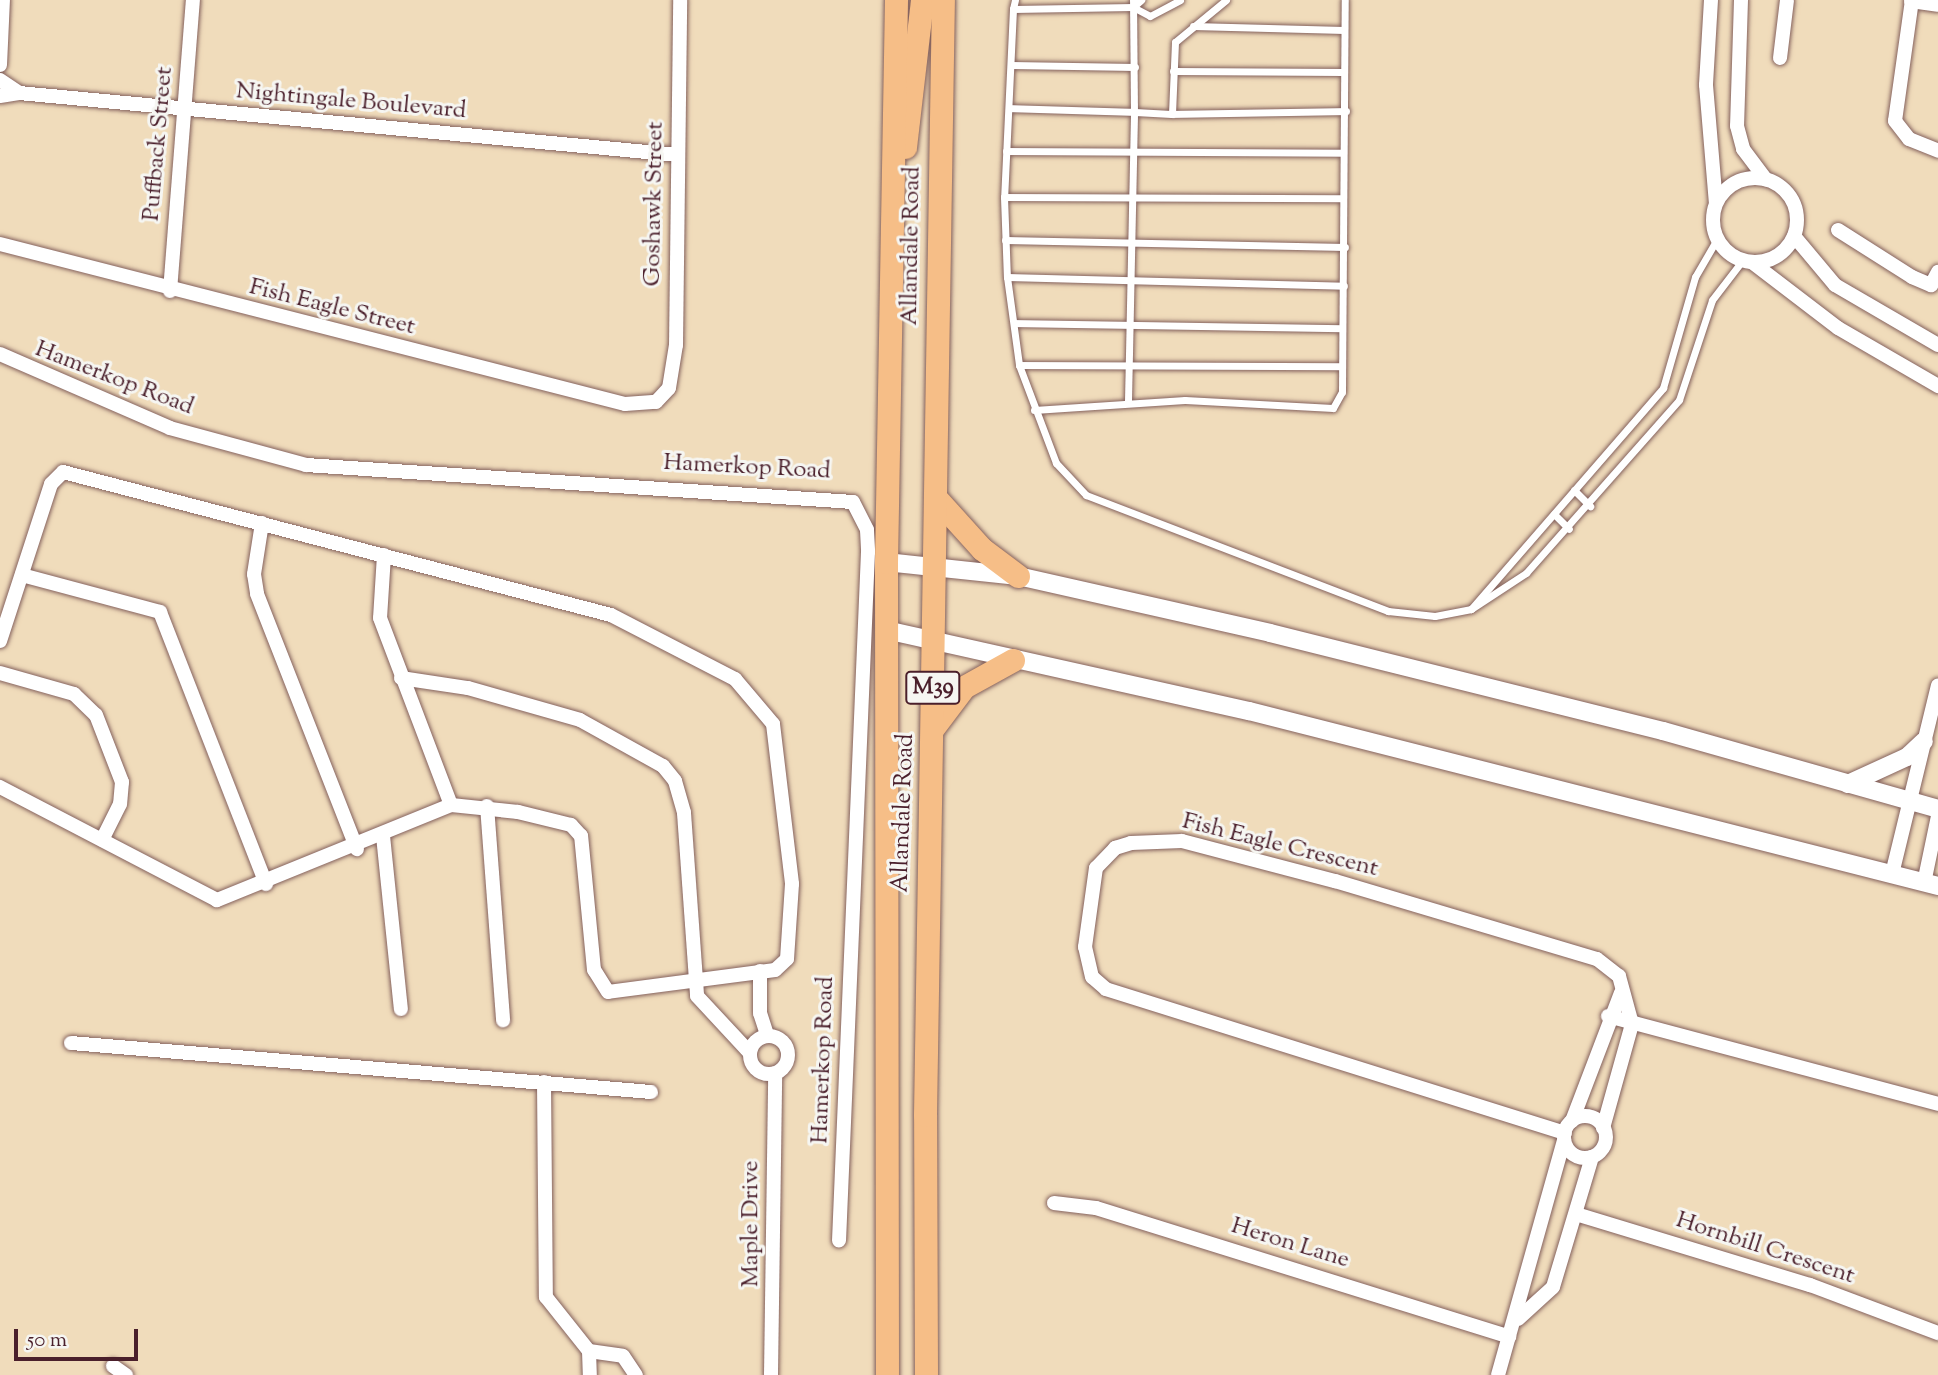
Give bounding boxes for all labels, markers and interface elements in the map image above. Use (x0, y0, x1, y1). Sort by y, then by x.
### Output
street label: Puffback Street (138, 66, 180, 222)
street label: Nightingale Boulevard (235, 78, 467, 126)
street label: Goshawk Street (639, 121, 671, 287)
street label: Allandale Road (896, 166, 928, 326)
street label: Fish Eagle Street (246, 273, 418, 343)
street label: Hamerkop Road (31, 336, 197, 422)
street label: Hamerkop Road (663, 449, 831, 487)
road number: M39 (905, 668, 961, 708)
street label: Allandale Road (887, 733, 921, 893)
street label: Fish Eagle Crescent (1179, 808, 1381, 884)
street label: Hamerkop Road (807, 976, 841, 1144)
street label: Maple Drive (738, 1161, 766, 1287)
street label: Hornbill Crescent (1672, 1207, 1858, 1291)
street label: Heron Lane (1227, 1212, 1353, 1276)
scale bar (18, 1316, 142, 1360)
text: 50 m (27, 1326, 67, 1356)

